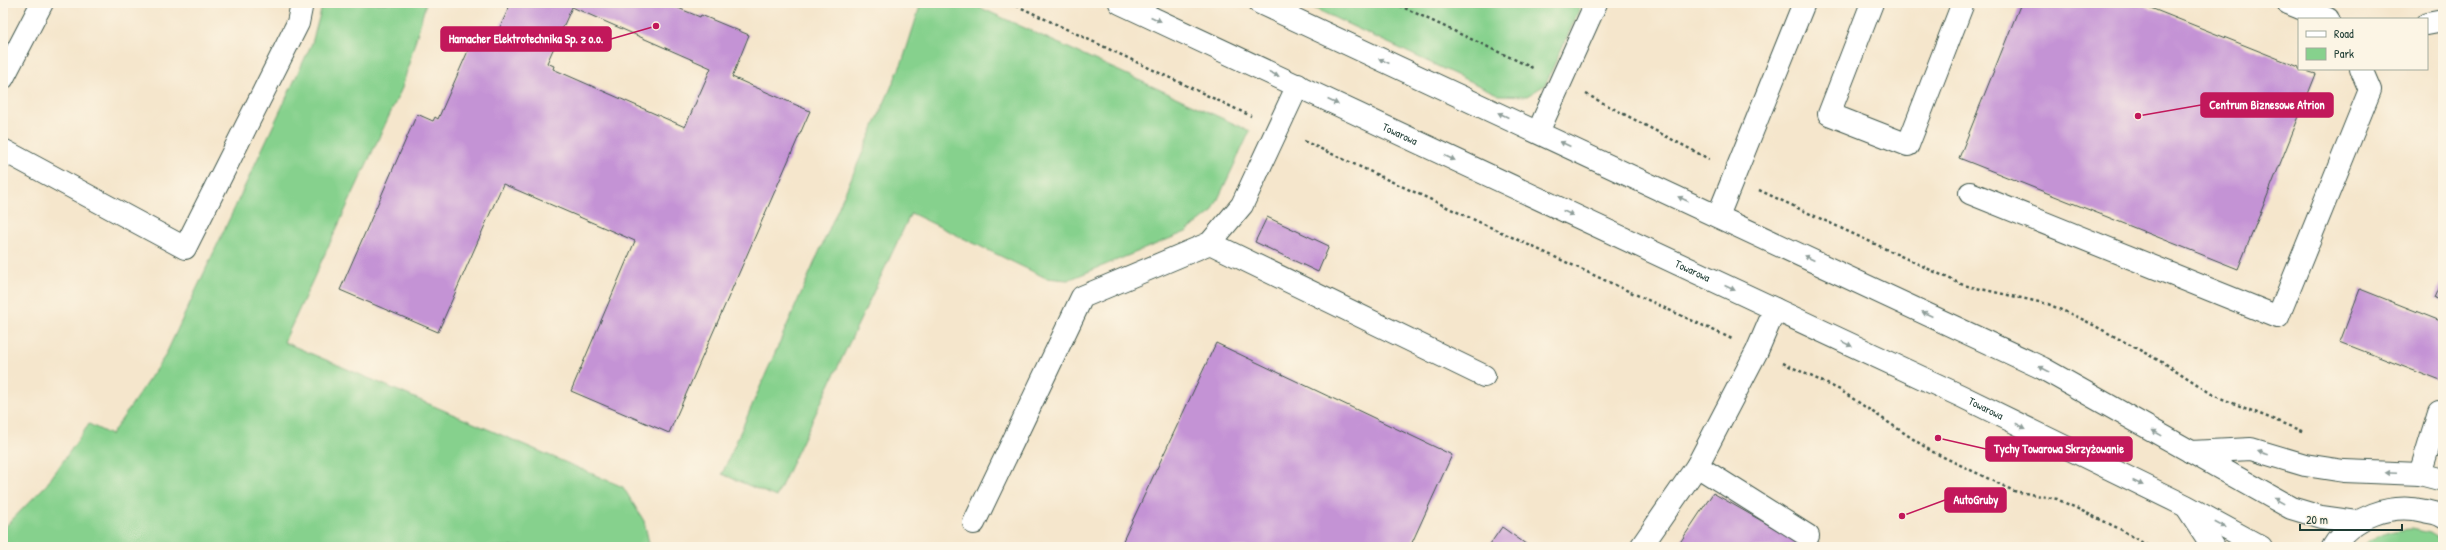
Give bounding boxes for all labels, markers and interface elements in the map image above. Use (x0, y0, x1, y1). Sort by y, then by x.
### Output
one-way arrow (1150, 16, 1161, 22)
legend (2298, 18, 2428, 70)
text: Road (2334, 25, 2354, 42)
callout: Hamacher Elektrotechnika Sp. z o.o. (441, 27, 611, 51)
text: Hamacher Elektrotechnika Sp. z o.o. (449, 30, 604, 48)
text: Park (2334, 45, 2354, 62)
one-way arrow (1379, 58, 1390, 64)
one-way arrow (1268, 71, 1279, 77)
callout: Centrum Biznesowe Atrion (2201, 93, 2333, 117)
text: Centrum Biznesowe Atrion (2209, 96, 2325, 113)
one-way arrow (1327, 99, 1339, 105)
one-way arrow (1496, 112, 1508, 118)
street label: Towarowa (1380, 120, 1420, 148)
one-way arrow (1559, 141, 1571, 147)
one-way arrow (1445, 155, 1456, 161)
one-way arrow (1677, 196, 1688, 202)
one-way arrow (1562, 210, 1573, 216)
one-way arrow (1803, 255, 1815, 262)
street label: Towarowa (1673, 256, 1713, 285)
one-way arrow (1724, 285, 1735, 291)
one-way arrow (1921, 311, 1932, 317)
one-way arrow (1842, 341, 1853, 347)
one-way arrow (2038, 366, 2050, 373)
street label: Towarowa (1966, 394, 2006, 423)
one-way arrow (2015, 423, 2027, 430)
one-way arrow (2152, 430, 2163, 436)
callout: Tychy Towarowa Skrzyżowanie (1986, 437, 2132, 461)
text: Tychy Towarowa Skrzyżowanie (1993, 440, 2124, 458)
one-way arrow (2257, 450, 2269, 456)
one-way arrow (2384, 470, 2397, 476)
one-way arrow (2132, 480, 2143, 486)
callout: AutoGruby (1945, 488, 2006, 512)
text: AutoGruby (1954, 491, 1998, 509)
one-way arrow (2273, 498, 2285, 505)
scale bar (2300, 506, 2402, 532)
text: 20 m (2306, 511, 2328, 528)
one-way arrow (2215, 521, 2226, 528)

